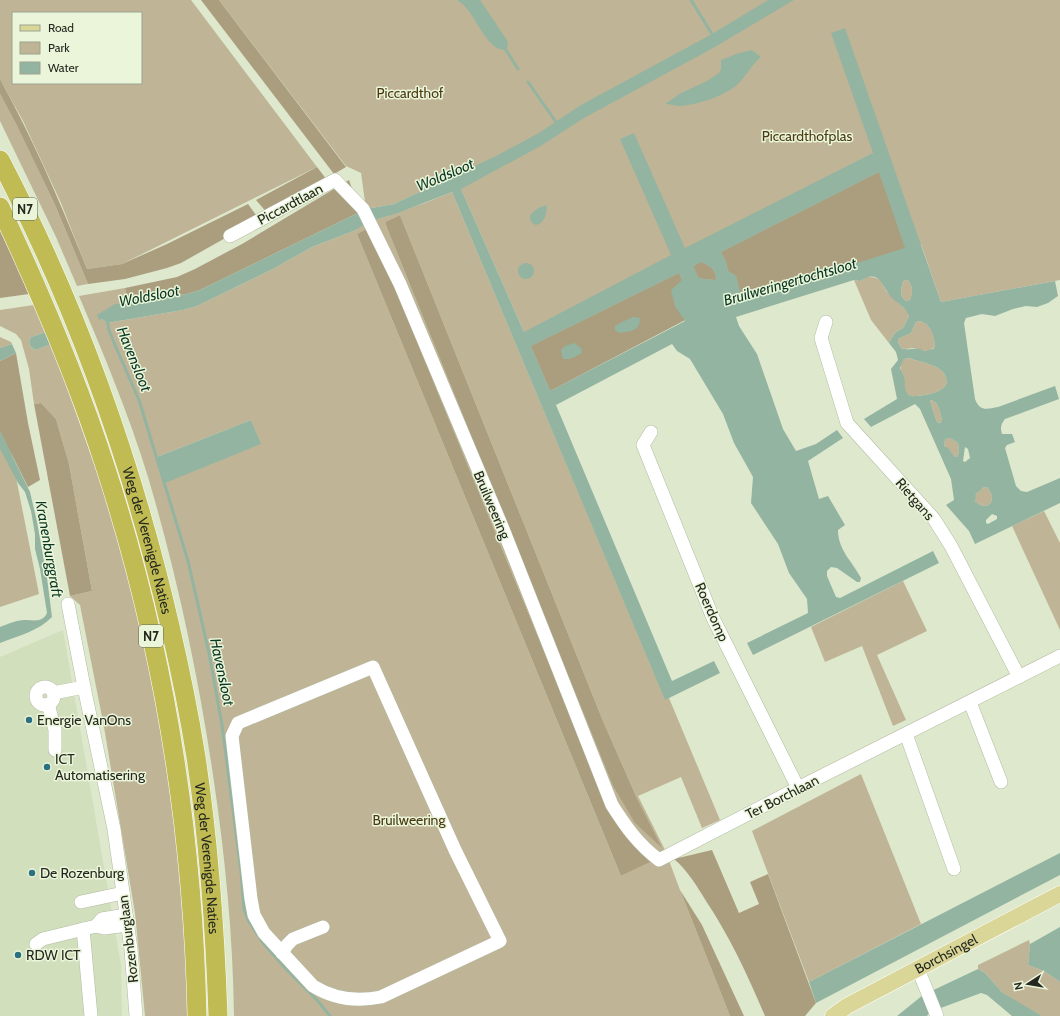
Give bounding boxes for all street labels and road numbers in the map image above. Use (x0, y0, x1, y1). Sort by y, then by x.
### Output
street label: Piccardtlaan (254, 179, 326, 229)
road number: N7 (13, 198, 37, 220)
street label: Weg der Verenigde Naties (119, 465, 176, 616)
street label: Bruilweering (469, 468, 515, 543)
street label: Rietgans (892, 474, 938, 524)
street label: Roerdomp (691, 580, 733, 645)
road number: N7 (139, 625, 163, 647)
street label: Ter Borchlaan (742, 771, 822, 823)
street label: Weg der Verenigde Naties (191, 782, 223, 935)
street label: Rozenburglaan (114, 894, 142, 984)
street label: Borchsingel (912, 930, 981, 978)

